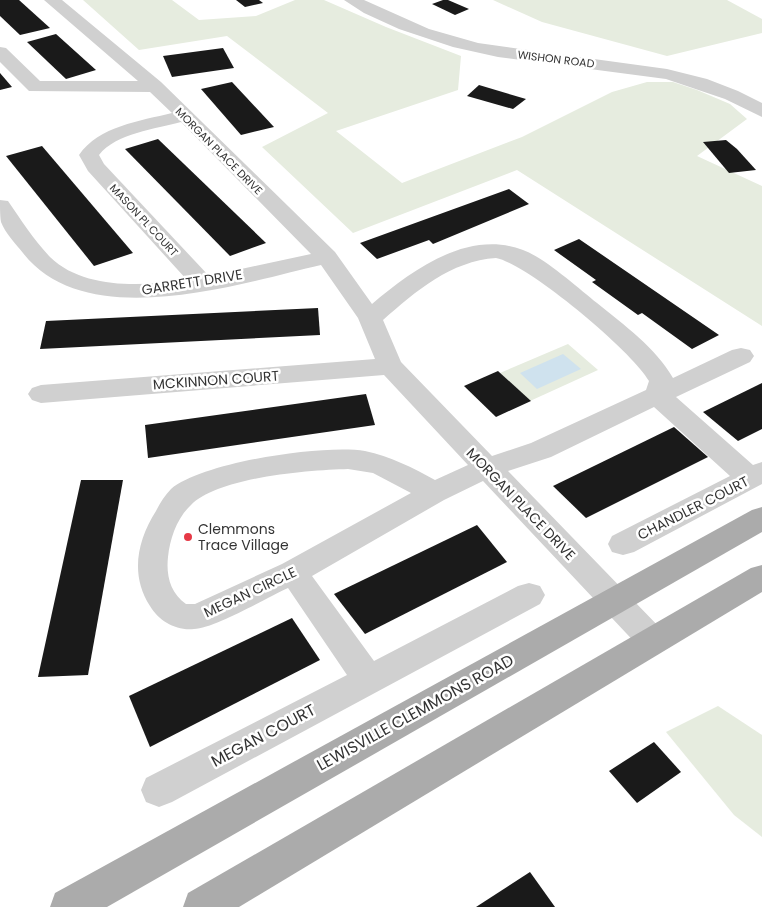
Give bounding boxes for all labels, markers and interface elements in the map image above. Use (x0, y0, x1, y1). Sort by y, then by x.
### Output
street label: WISHON ROAD (517, 46, 596, 72)
street label: MORGAN PLACE DRIVE (172, 104, 266, 198)
street label: MASON PL COURT (106, 180, 182, 260)
street label: GARRETT DRIVE (140, 264, 244, 300)
street label: MCKINNON COURT (152, 366, 280, 394)
street label: MORGAN PLACE DRIVE (462, 443, 580, 565)
street label: CHANDLER COURT (634, 471, 752, 545)
place label: Clemmons Trace Village (198, 519, 289, 555)
marker: Clemmons Trace Village (182, 531, 194, 543)
street label: MEGAN CIRCLE (200, 562, 300, 622)
street label: LEWISVILLE CLEMMONS ROAD (313, 649, 518, 776)
street label: MEGAN COURT (207, 698, 320, 773)

